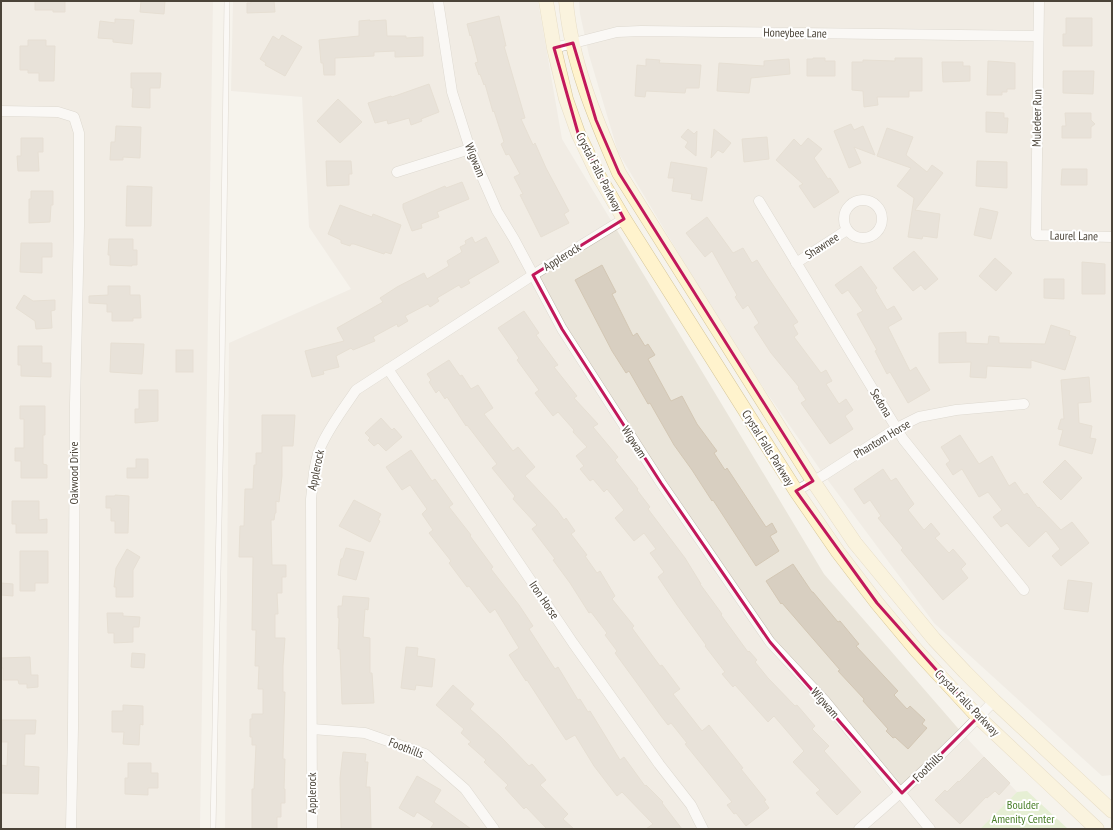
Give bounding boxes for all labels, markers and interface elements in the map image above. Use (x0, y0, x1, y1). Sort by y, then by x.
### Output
street label: Honeybee Lane (763, 24, 827, 41)
street label: Muledeer Run (1028, 89, 1045, 147)
street label: Crystal Falls Parkway (573, 130, 626, 214)
street label: Wigwam (462, 141, 489, 179)
street label: Laurel Lane (1050, 228, 1098, 243)
street label: Shawnee (802, 229, 842, 262)
street label: Applerock (540, 239, 583, 274)
street label: Sedona (867, 386, 896, 420)
street label: Crystal Falls Parkway (739, 407, 798, 489)
street label: Phantom Horse (851, 416, 913, 461)
street label: Wigwam (618, 423, 650, 461)
street label: Oakwood Drive (66, 441, 81, 504)
street label: Applerock (304, 448, 327, 492)
street label: Iron Horse (526, 578, 563, 622)
street label: Crystal Falls Parkway (932, 666, 1003, 739)
street label: Wigwam (808, 684, 843, 721)
street label: Foothills (387, 734, 426, 761)
street label: Foothills (909, 749, 946, 785)
street label: Applerock (304, 772, 319, 814)
park label: Boulder Amenity Center (991, 797, 1055, 826)

